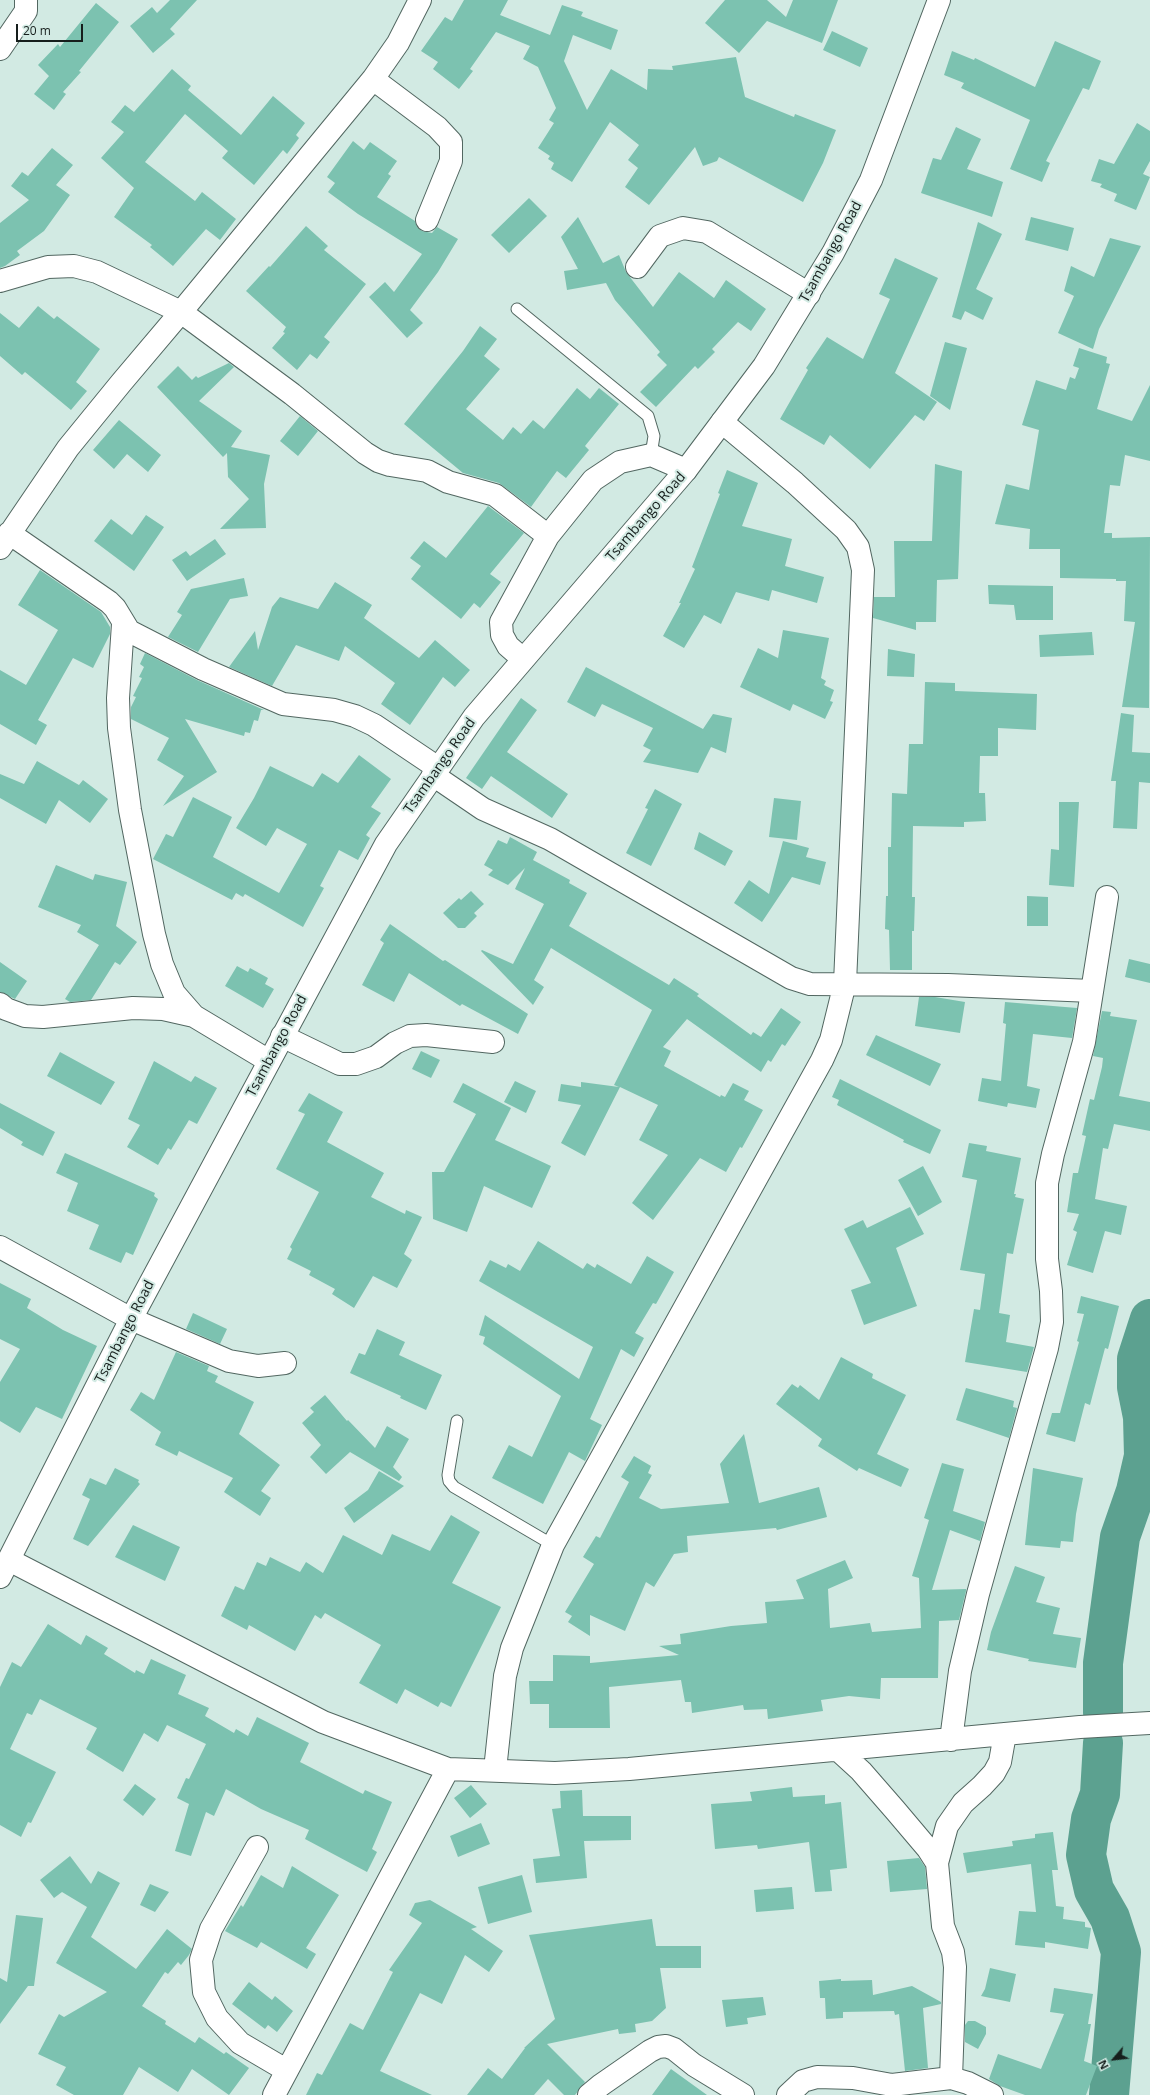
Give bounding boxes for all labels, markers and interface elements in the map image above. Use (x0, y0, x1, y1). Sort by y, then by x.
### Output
scale bar (18, 16, 85, 42)
text: 20 m (23, 22, 51, 39)
street label: Tsambango Road (796, 198, 866, 306)
street label: Tsambango Road (603, 469, 689, 565)
street label: Tsambango Road (401, 715, 479, 817)
street label: Tsambango Road (243, 992, 311, 1100)
street label: Tsambango Road (92, 1278, 158, 1386)
north arrow (1094, 2039, 1134, 2079)
text: N (1094, 2057, 1112, 2072)

